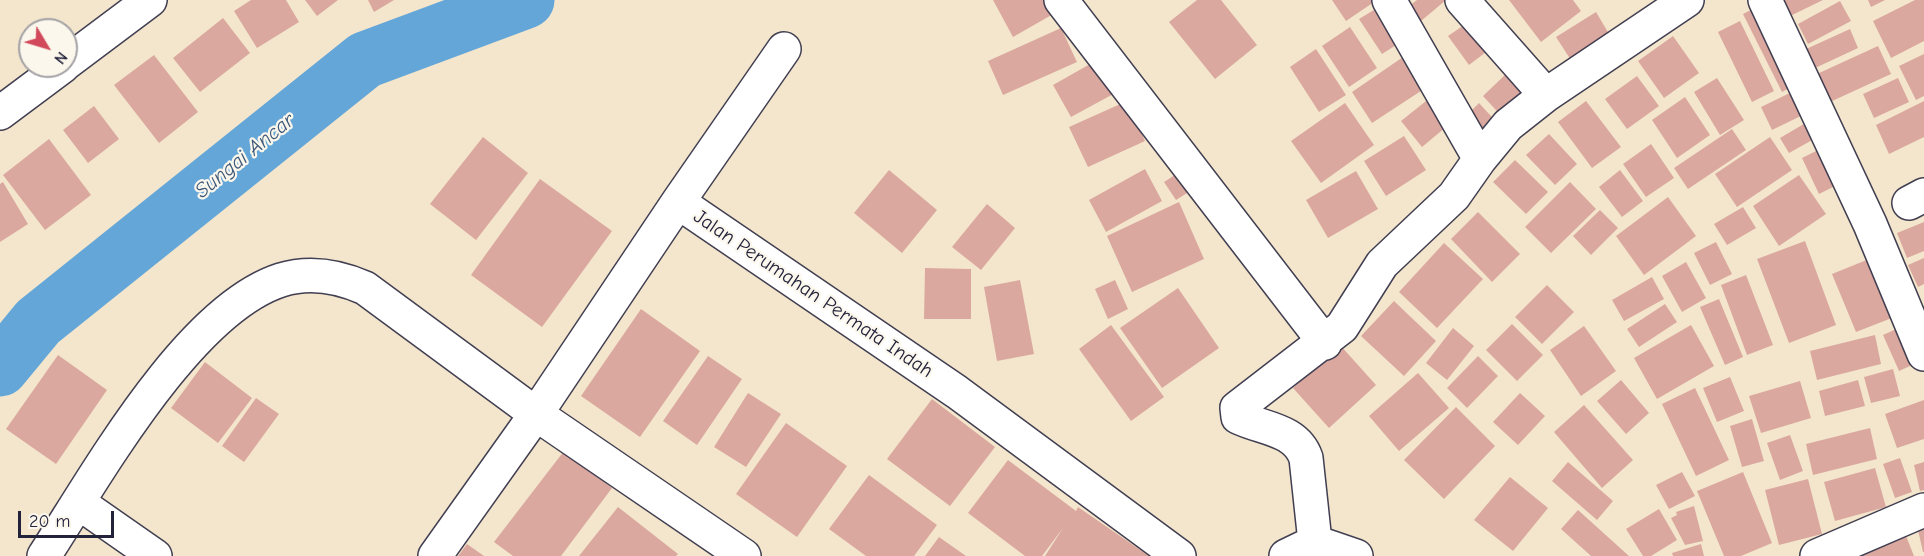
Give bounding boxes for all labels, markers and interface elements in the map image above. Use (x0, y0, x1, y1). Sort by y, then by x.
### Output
north arrow (18, 18, 78, 78)
text: N (50, 48, 71, 68)
water label: Sungai Ancar (190, 108, 300, 204)
street label: Jalan Perumahan Permata Indah (689, 205, 937, 383)
scale bar (21, 499, 117, 537)
text: 20 m (29, 511, 70, 532)

